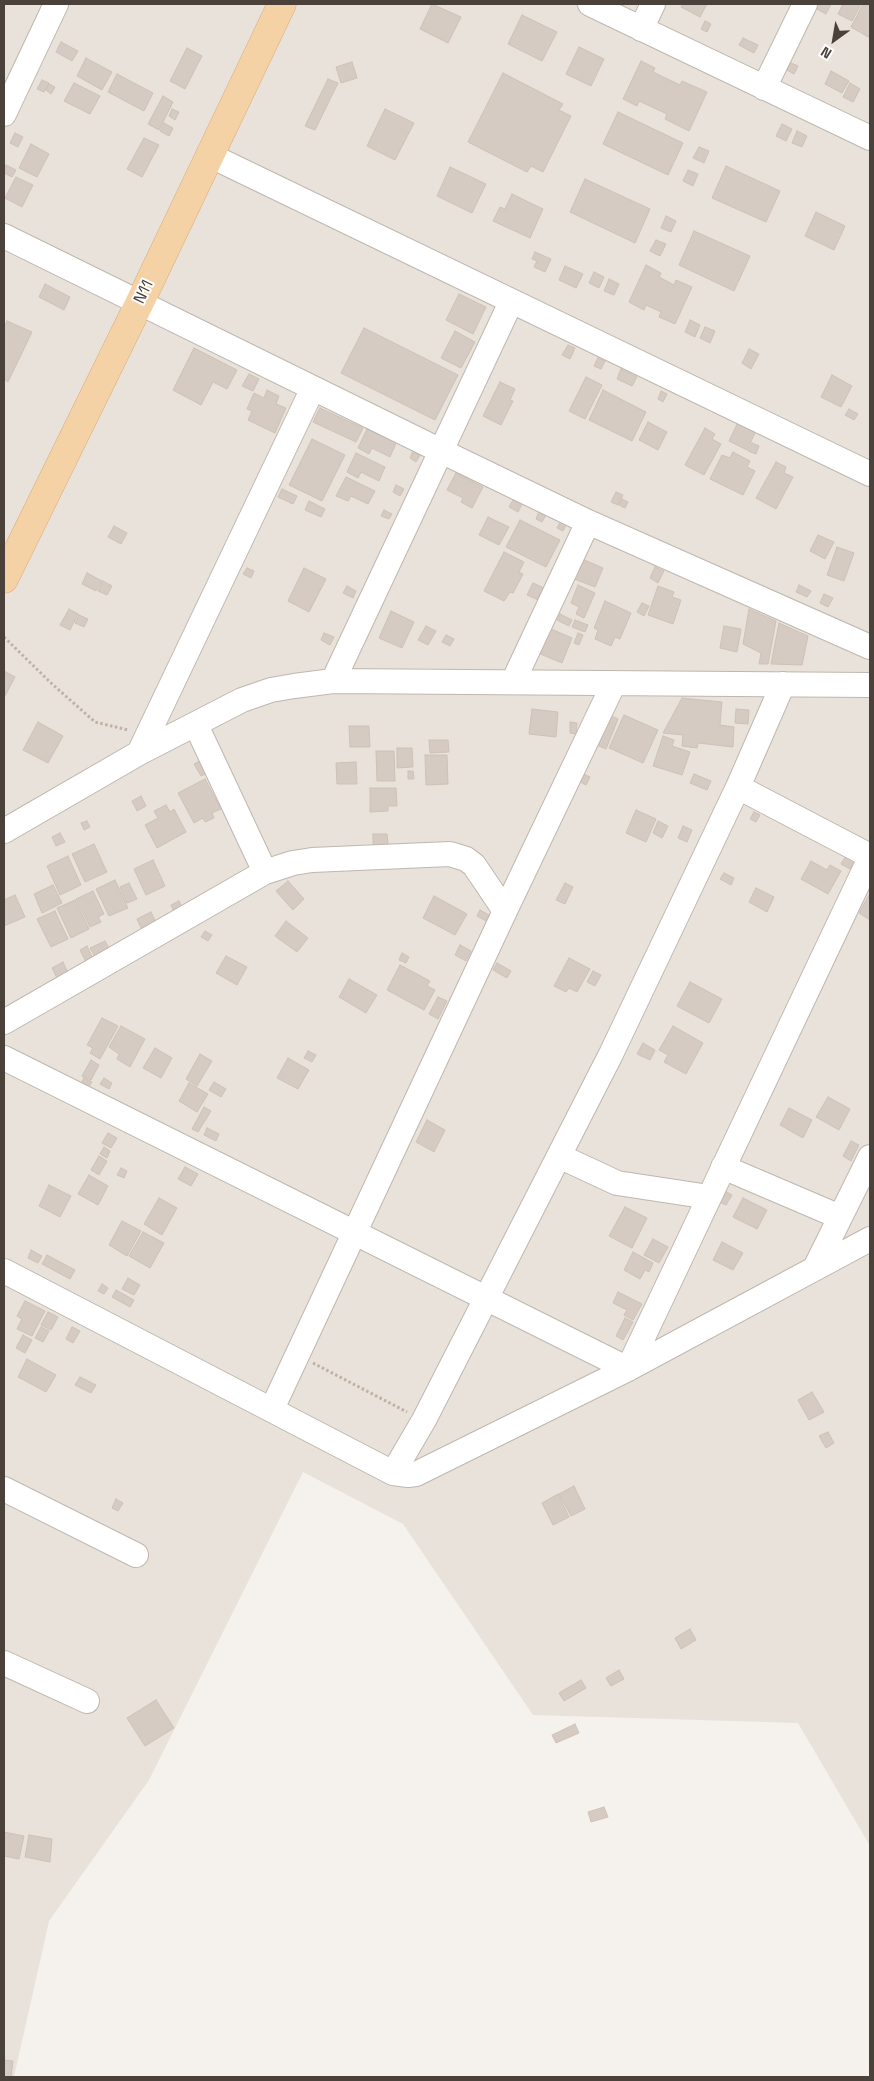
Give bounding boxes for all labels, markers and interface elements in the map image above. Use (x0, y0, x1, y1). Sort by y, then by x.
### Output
north arrow (809, 15, 859, 65)
text: N (817, 43, 835, 63)
street label: N11 (130, 277, 158, 307)

